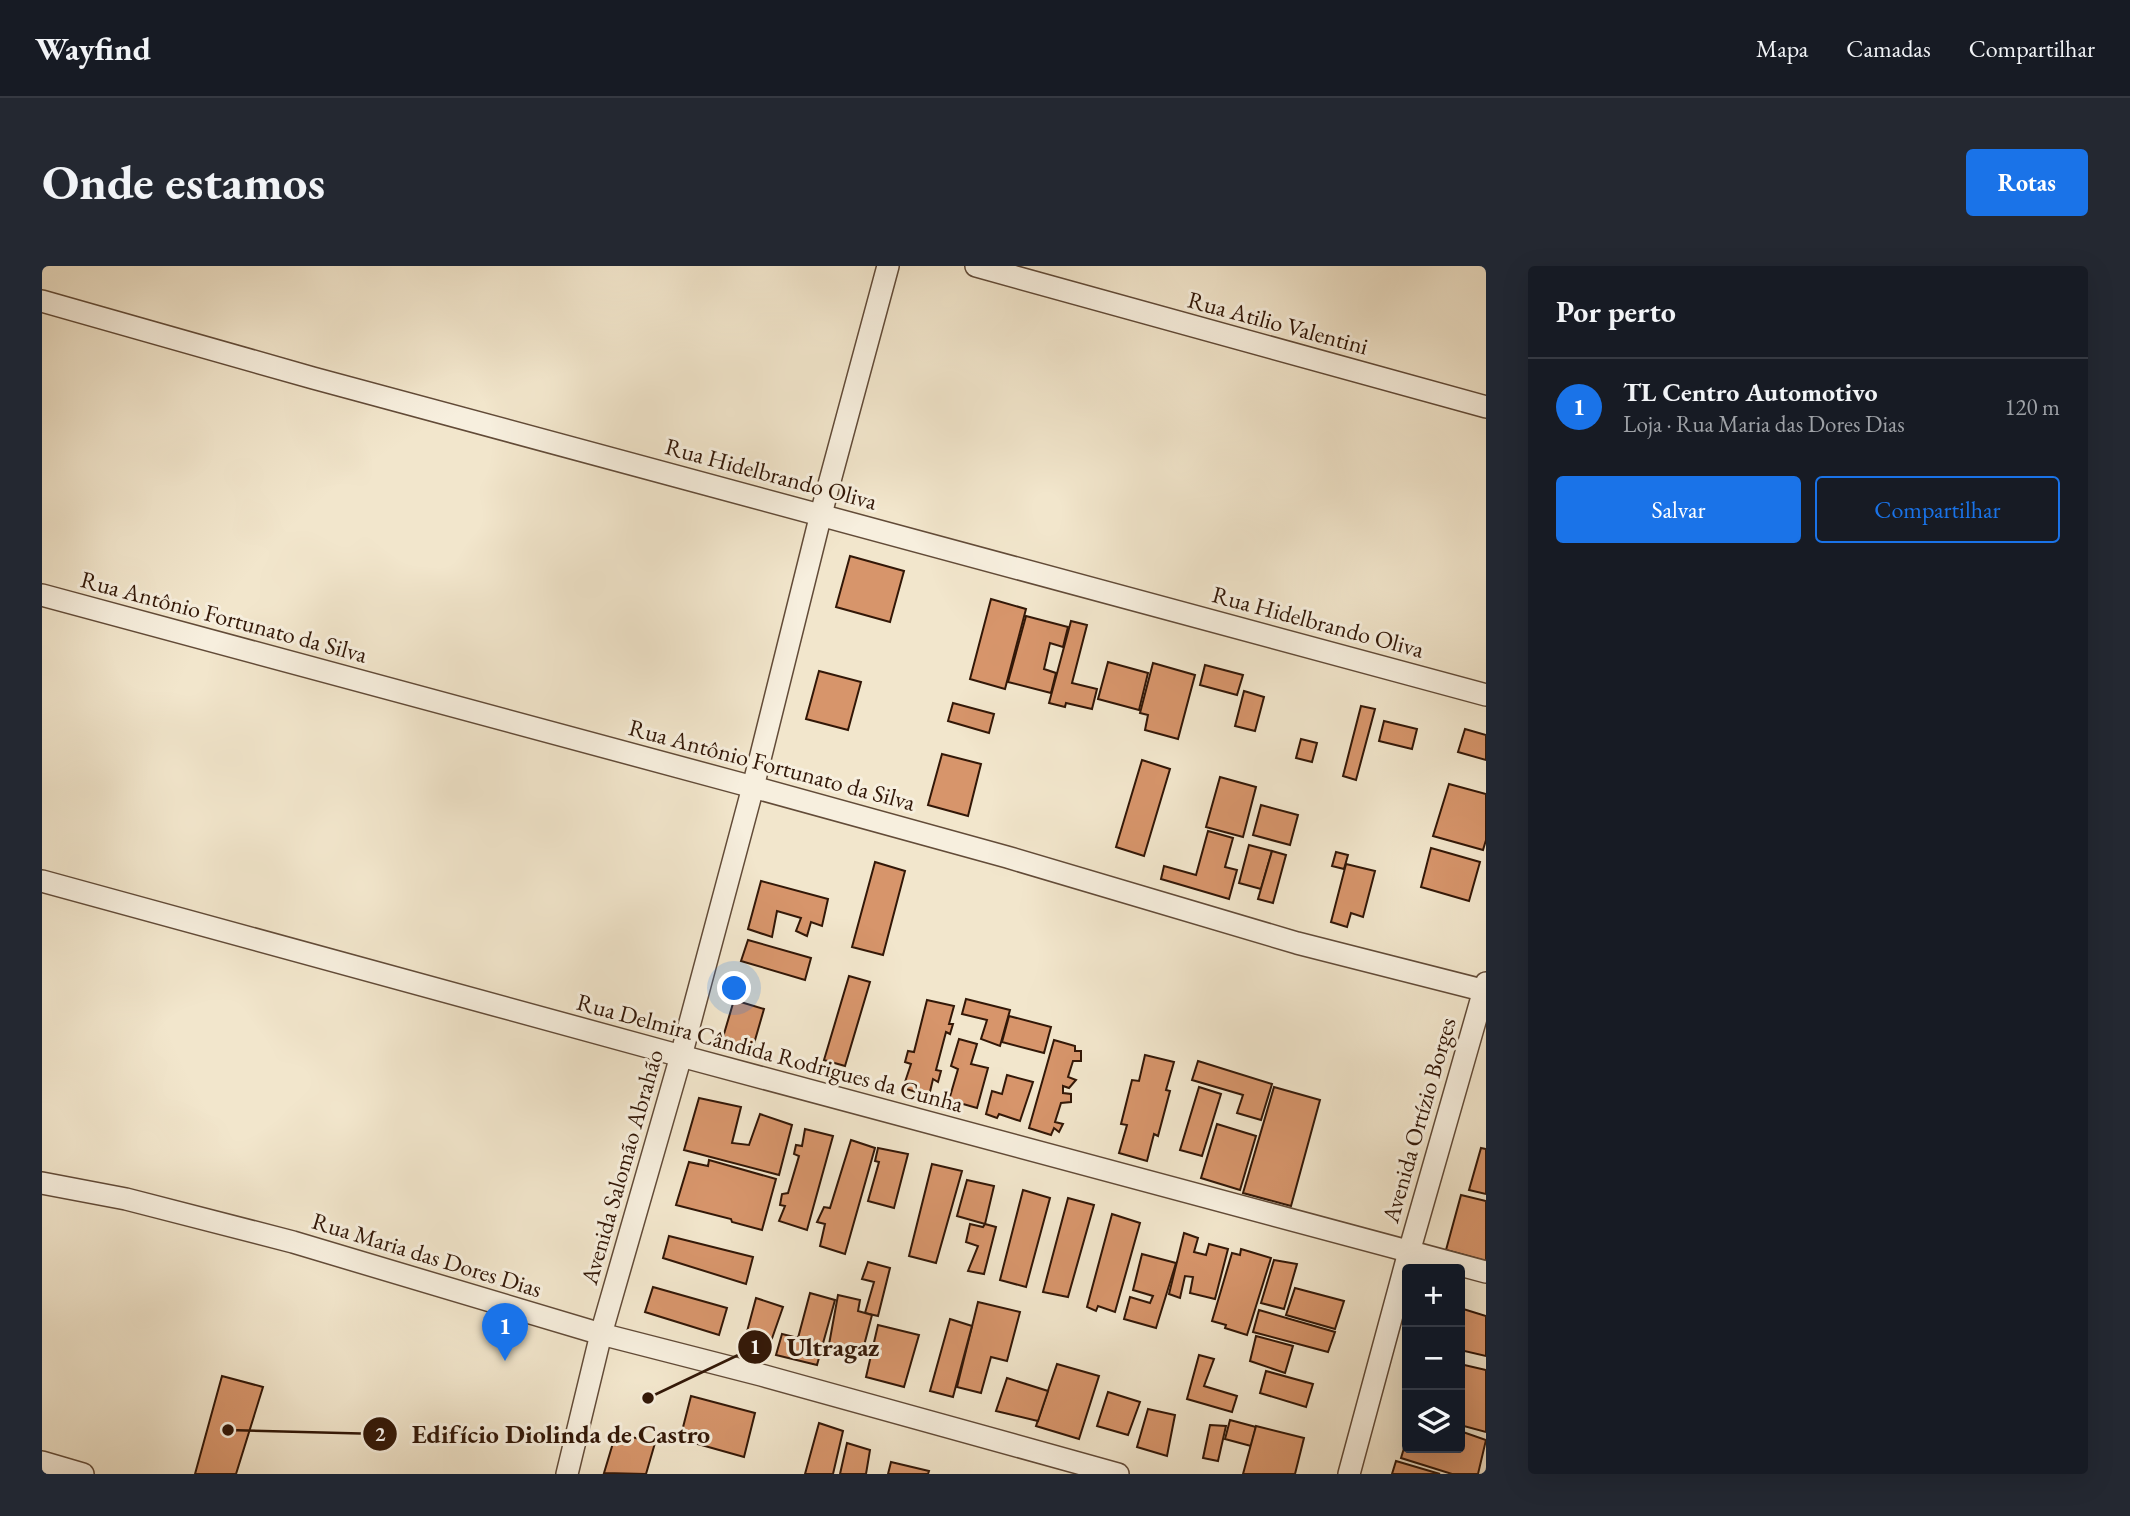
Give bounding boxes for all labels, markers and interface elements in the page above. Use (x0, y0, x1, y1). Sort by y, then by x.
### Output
text: Wayfind (35, 27, 151, 70)
text: Mapa (1756, 33, 1808, 64)
text: Camadas (1846, 33, 1931, 64)
text: Compartilhar (1969, 33, 2095, 64)
button: Rotas (1966, 149, 2088, 216)
text: Onde estamos (42, 150, 325, 214)
street label: Rua Atilio Valentini (1185, 284, 1372, 362)
text: Por perto (1556, 292, 1676, 331)
text: TL Centro Automotivo (1623, 375, 1878, 409)
text: 1 (1573, 392, 1585, 422)
text: 120 m (2004, 392, 2060, 422)
text: Loja · Rua Maria das Dores Dias (1623, 409, 1905, 439)
street label: Rua Hidelbrando Oliva (662, 430, 881, 517)
button: Salvar (1556, 476, 1801, 543)
button: Compartilhar (1815, 476, 2060, 543)
street label: Rua Antônio Fortunato da Silva (78, 563, 371, 670)
street label: Rua Hidelbrando Oliva (1209, 578, 1428, 665)
street label: Rua Antônio Fortunato da Silva (626, 711, 919, 818)
your location (717, 971, 751, 1005)
street label: Rua Delmira Cândida Rodrigues da Cunha (573, 986, 967, 1119)
street label: Avenida Ortízio Borges (1374, 1014, 1463, 1227)
street label: Avenida Salomão Abrahão (573, 1046, 670, 1289)
street label: Rua Maria das Dores Dias (309, 1205, 546, 1304)
map controls (1402, 1264, 1465, 1453)
button: + (1402, 1264, 1465, 1327)
pin: 1 (482, 1303, 528, 1361)
callout: Ultragaz (737, 1323, 893, 1370)
button: − (1402, 1327, 1465, 1390)
text: Ultragaz (787, 1330, 879, 1364)
text: 1 (749, 1333, 761, 1360)
button: layers (1402, 1390, 1465, 1453)
callout: Edifício Diolinda de Castro (362, 1410, 724, 1457)
text: Edifício Diolinda de Castro (412, 1417, 710, 1451)
text: 2 (374, 1420, 386, 1447)

